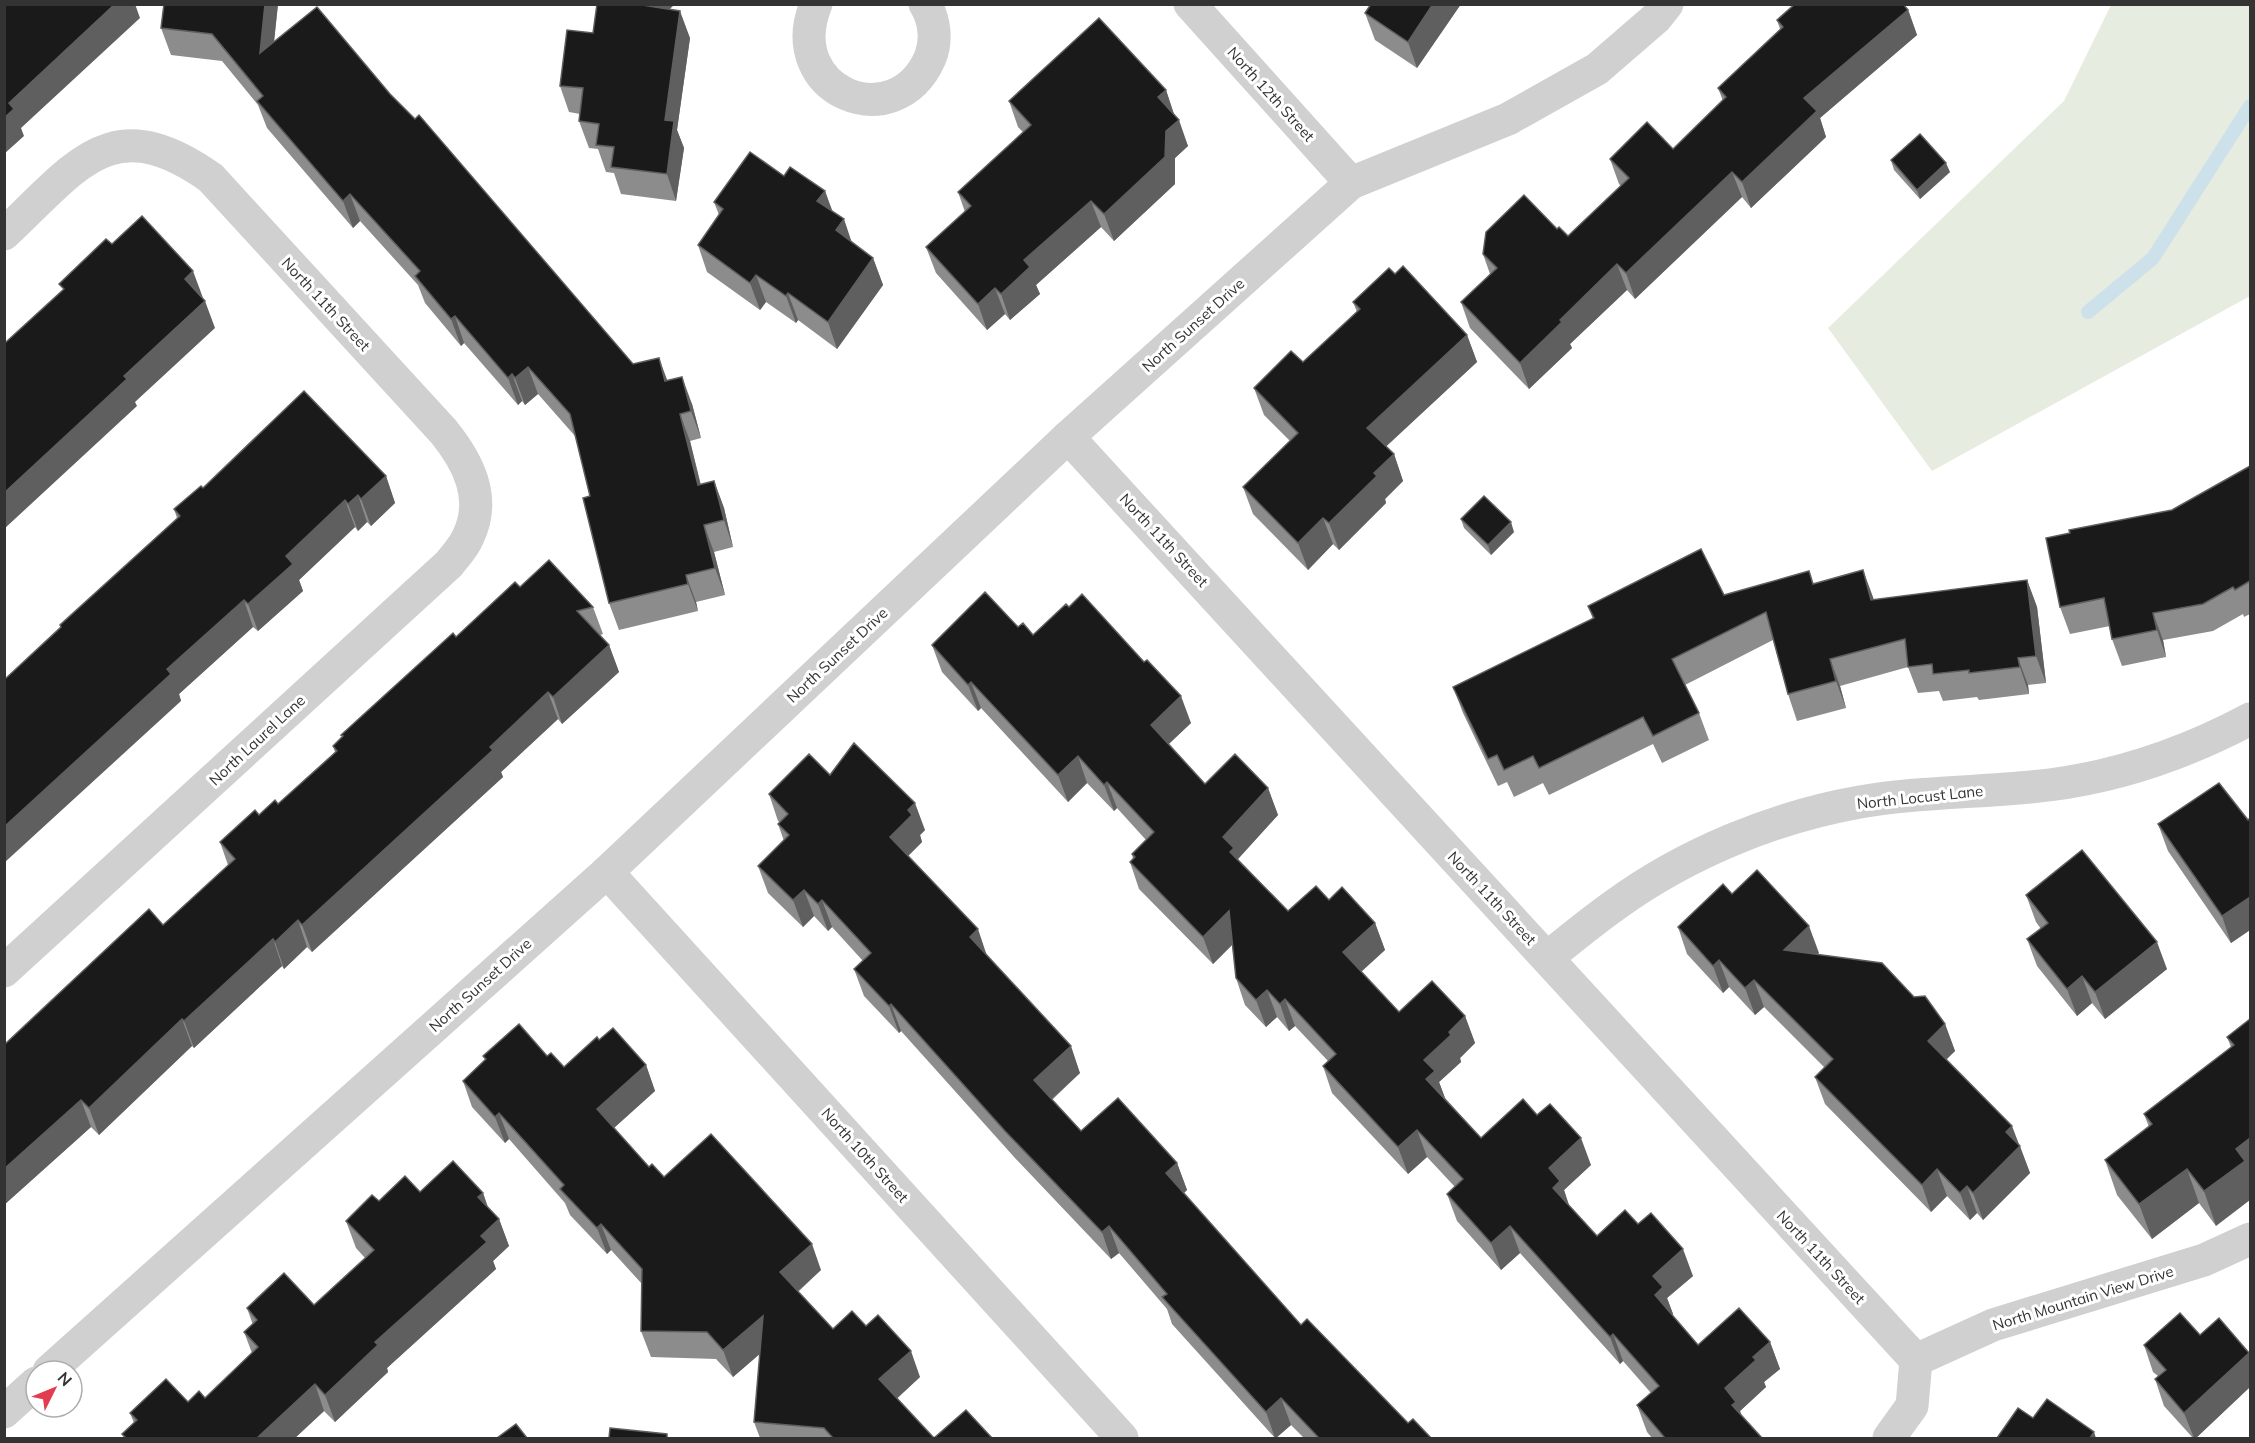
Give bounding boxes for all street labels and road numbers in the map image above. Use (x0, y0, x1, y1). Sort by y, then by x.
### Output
street label: North 12th Street (1223, 43, 1319, 145)
street label: North 11th Street (278, 253, 374, 355)
street label: North Sunset Drive (1138, 274, 1248, 376)
street label: North 11th Street (1116, 489, 1212, 591)
street label: North Sunset Drive (782, 603, 892, 707)
street label: North Laurel Lane (205, 691, 309, 789)
street label: North Locust Lane (1856, 781, 1984, 813)
street label: North 11th Street (1444, 847, 1540, 949)
street label: North Sunset Drive (425, 934, 535, 1036)
street label: North 10th Street (817, 1104, 913, 1206)
street label: North 11th Street (1773, 1206, 1869, 1308)
street label: North Mountain View Drive (1990, 1261, 2176, 1335)

